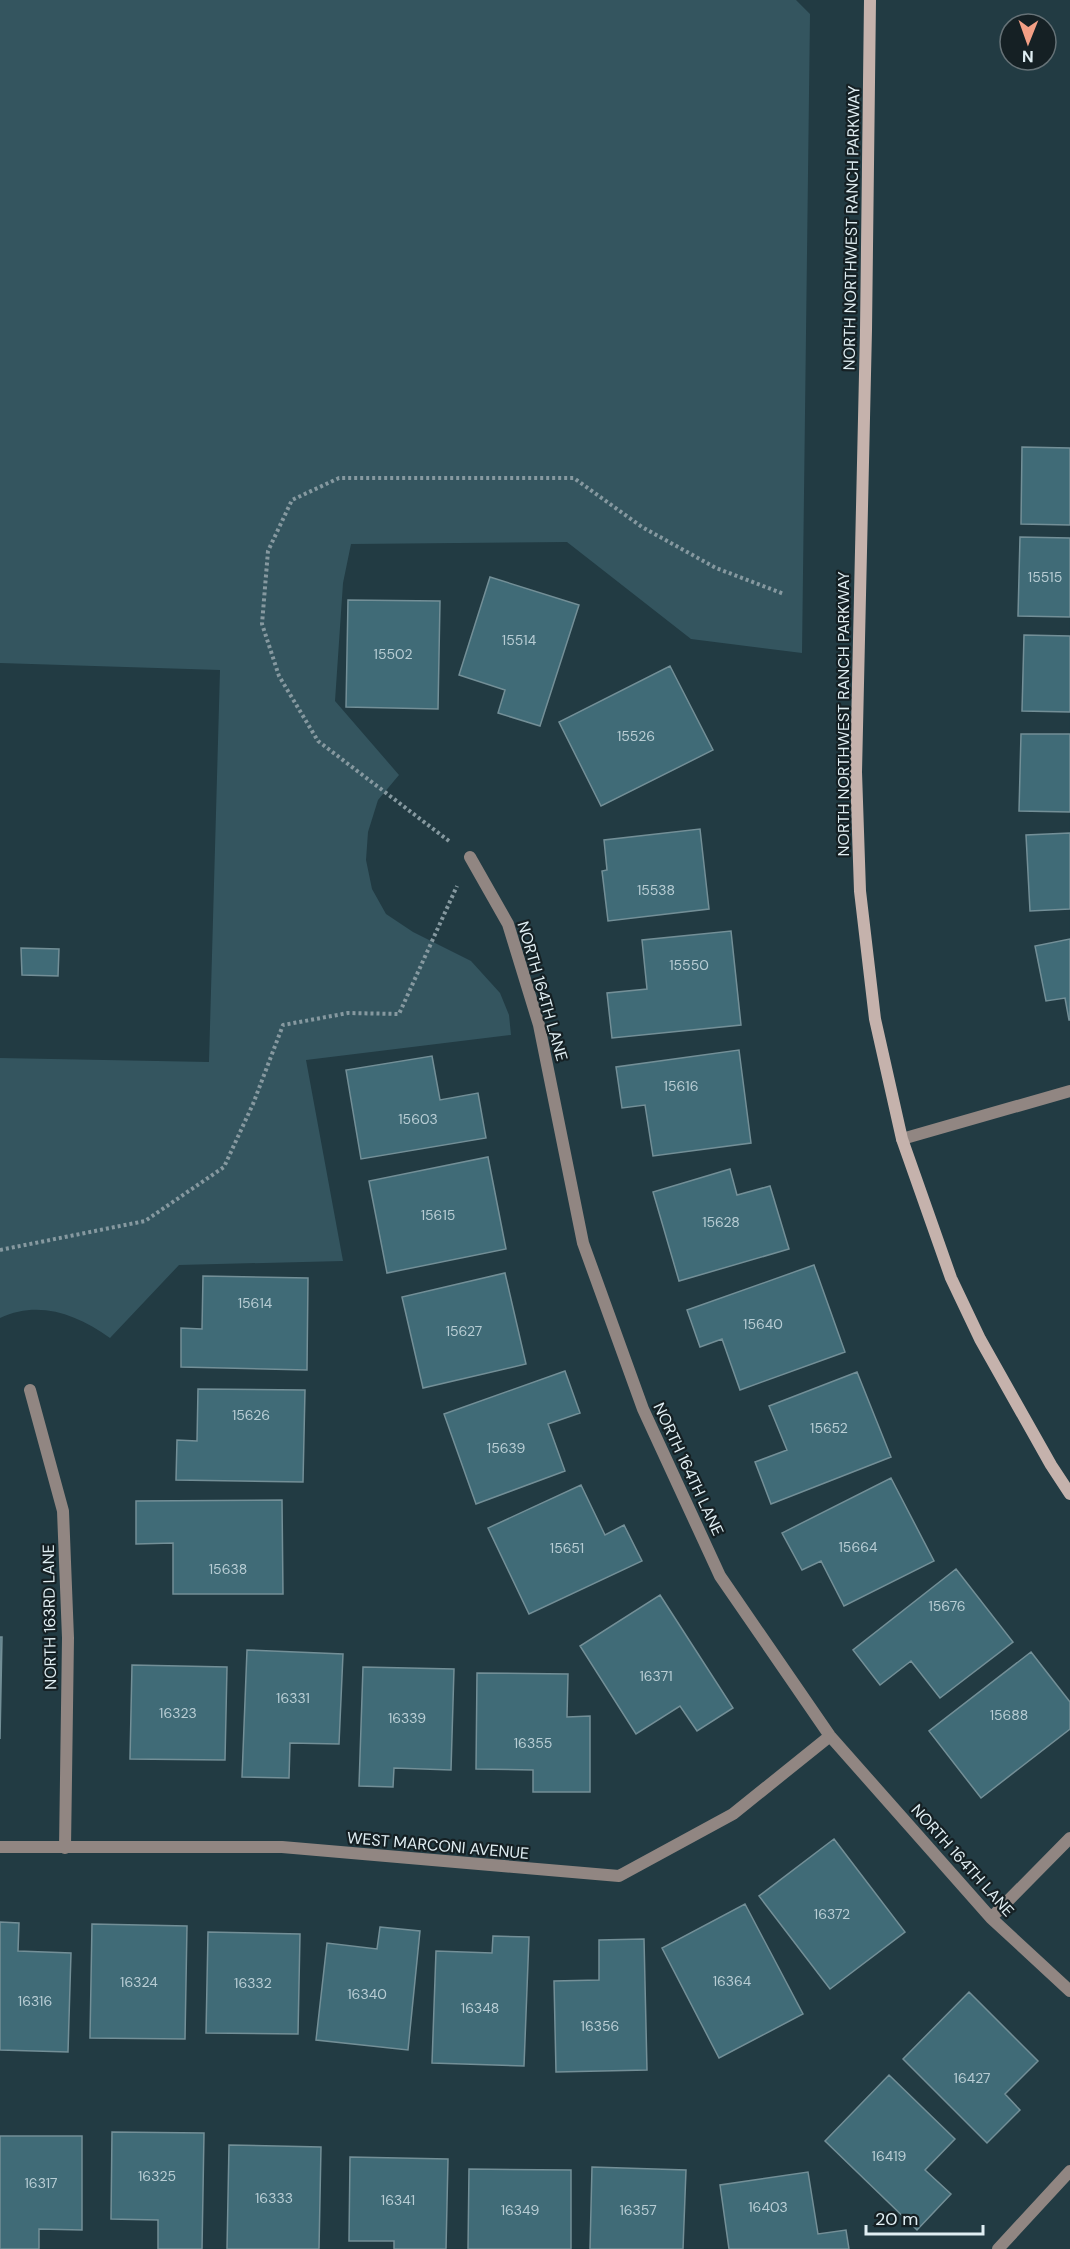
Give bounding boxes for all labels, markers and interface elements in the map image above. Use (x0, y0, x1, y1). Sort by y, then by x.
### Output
north arrow (998, 12, 1058, 72)
text: N (1022, 46, 1034, 67)
street label: NORTH NORTHWEST RANCH PARKWAY (839, 85, 864, 371)
house number: 15515 (1028, 568, 1062, 586)
street label: NORTH NORTHWEST RANCH PARKWAY (833, 572, 854, 856)
house number: 15514 (502, 631, 537, 649)
house number: 15502 (374, 645, 412, 663)
house number: 15526 (617, 727, 655, 745)
house number: 15538 (637, 881, 675, 899)
street label: NORTH 164TH LANE (513, 919, 573, 1063)
house number: 15550 (669, 956, 709, 974)
house number: 15616 (664, 1077, 698, 1095)
house number: 15603 (398, 1110, 438, 1128)
house number: 15615 (421, 1206, 455, 1224)
house number: 15628 (702, 1213, 740, 1231)
house number: 15614 (238, 1294, 273, 1312)
house number: 15640 (743, 1315, 783, 1333)
house number: 15627 (446, 1322, 482, 1340)
street label: NORTH 164TH LANE (649, 1399, 729, 1539)
house number: 15626 (232, 1406, 270, 1424)
house number: 15652 (810, 1419, 848, 1437)
house number: 15639 (487, 1439, 525, 1457)
house number: 15664 (839, 1538, 878, 1556)
house number: 15651 (550, 1539, 584, 1557)
street label: NORTH 163RD LANE (38, 1544, 61, 1690)
house number: 15638 (209, 1560, 247, 1578)
house number: 15676 (928, 1597, 966, 1615)
house number: 16371 (639, 1667, 673, 1685)
house number: 16331 (276, 1689, 310, 1707)
house number: 16323 (159, 1704, 197, 1722)
house number: 15688 (990, 1706, 1028, 1724)
house number: 16339 (388, 1709, 426, 1727)
house number: 16355 (514, 1734, 552, 1752)
street label: NORTH 164TH LANE (906, 1800, 1019, 1921)
street label: WEST MARCONI AVENUE (346, 1827, 530, 1864)
house number: 16372 (814, 1905, 850, 1923)
house number: 16364 (713, 1972, 752, 1990)
house number: 16324 (120, 1973, 158, 1991)
house number: 16332 (234, 1974, 272, 1992)
house number: 16340 (347, 1985, 387, 2003)
house number: 16316 (18, 1992, 52, 2010)
house number: 16348 (461, 1999, 499, 2017)
house number: 16356 (581, 2017, 619, 2035)
house number: 16427 (954, 2069, 990, 2087)
house number: 16419 (872, 2147, 907, 2165)
house number: 16325 (138, 2167, 176, 2185)
house number: 16317 (24, 2174, 58, 2192)
house number: 16333 (255, 2189, 293, 2207)
house number: 16341 (381, 2191, 415, 2209)
house number: 16403 (748, 2198, 788, 2216)
scale bar (866, 2198, 983, 2236)
house number: 16349 (501, 2201, 540, 2219)
house number: 16357 (619, 2201, 657, 2219)
text: 20 m (875, 2207, 918, 2231)

